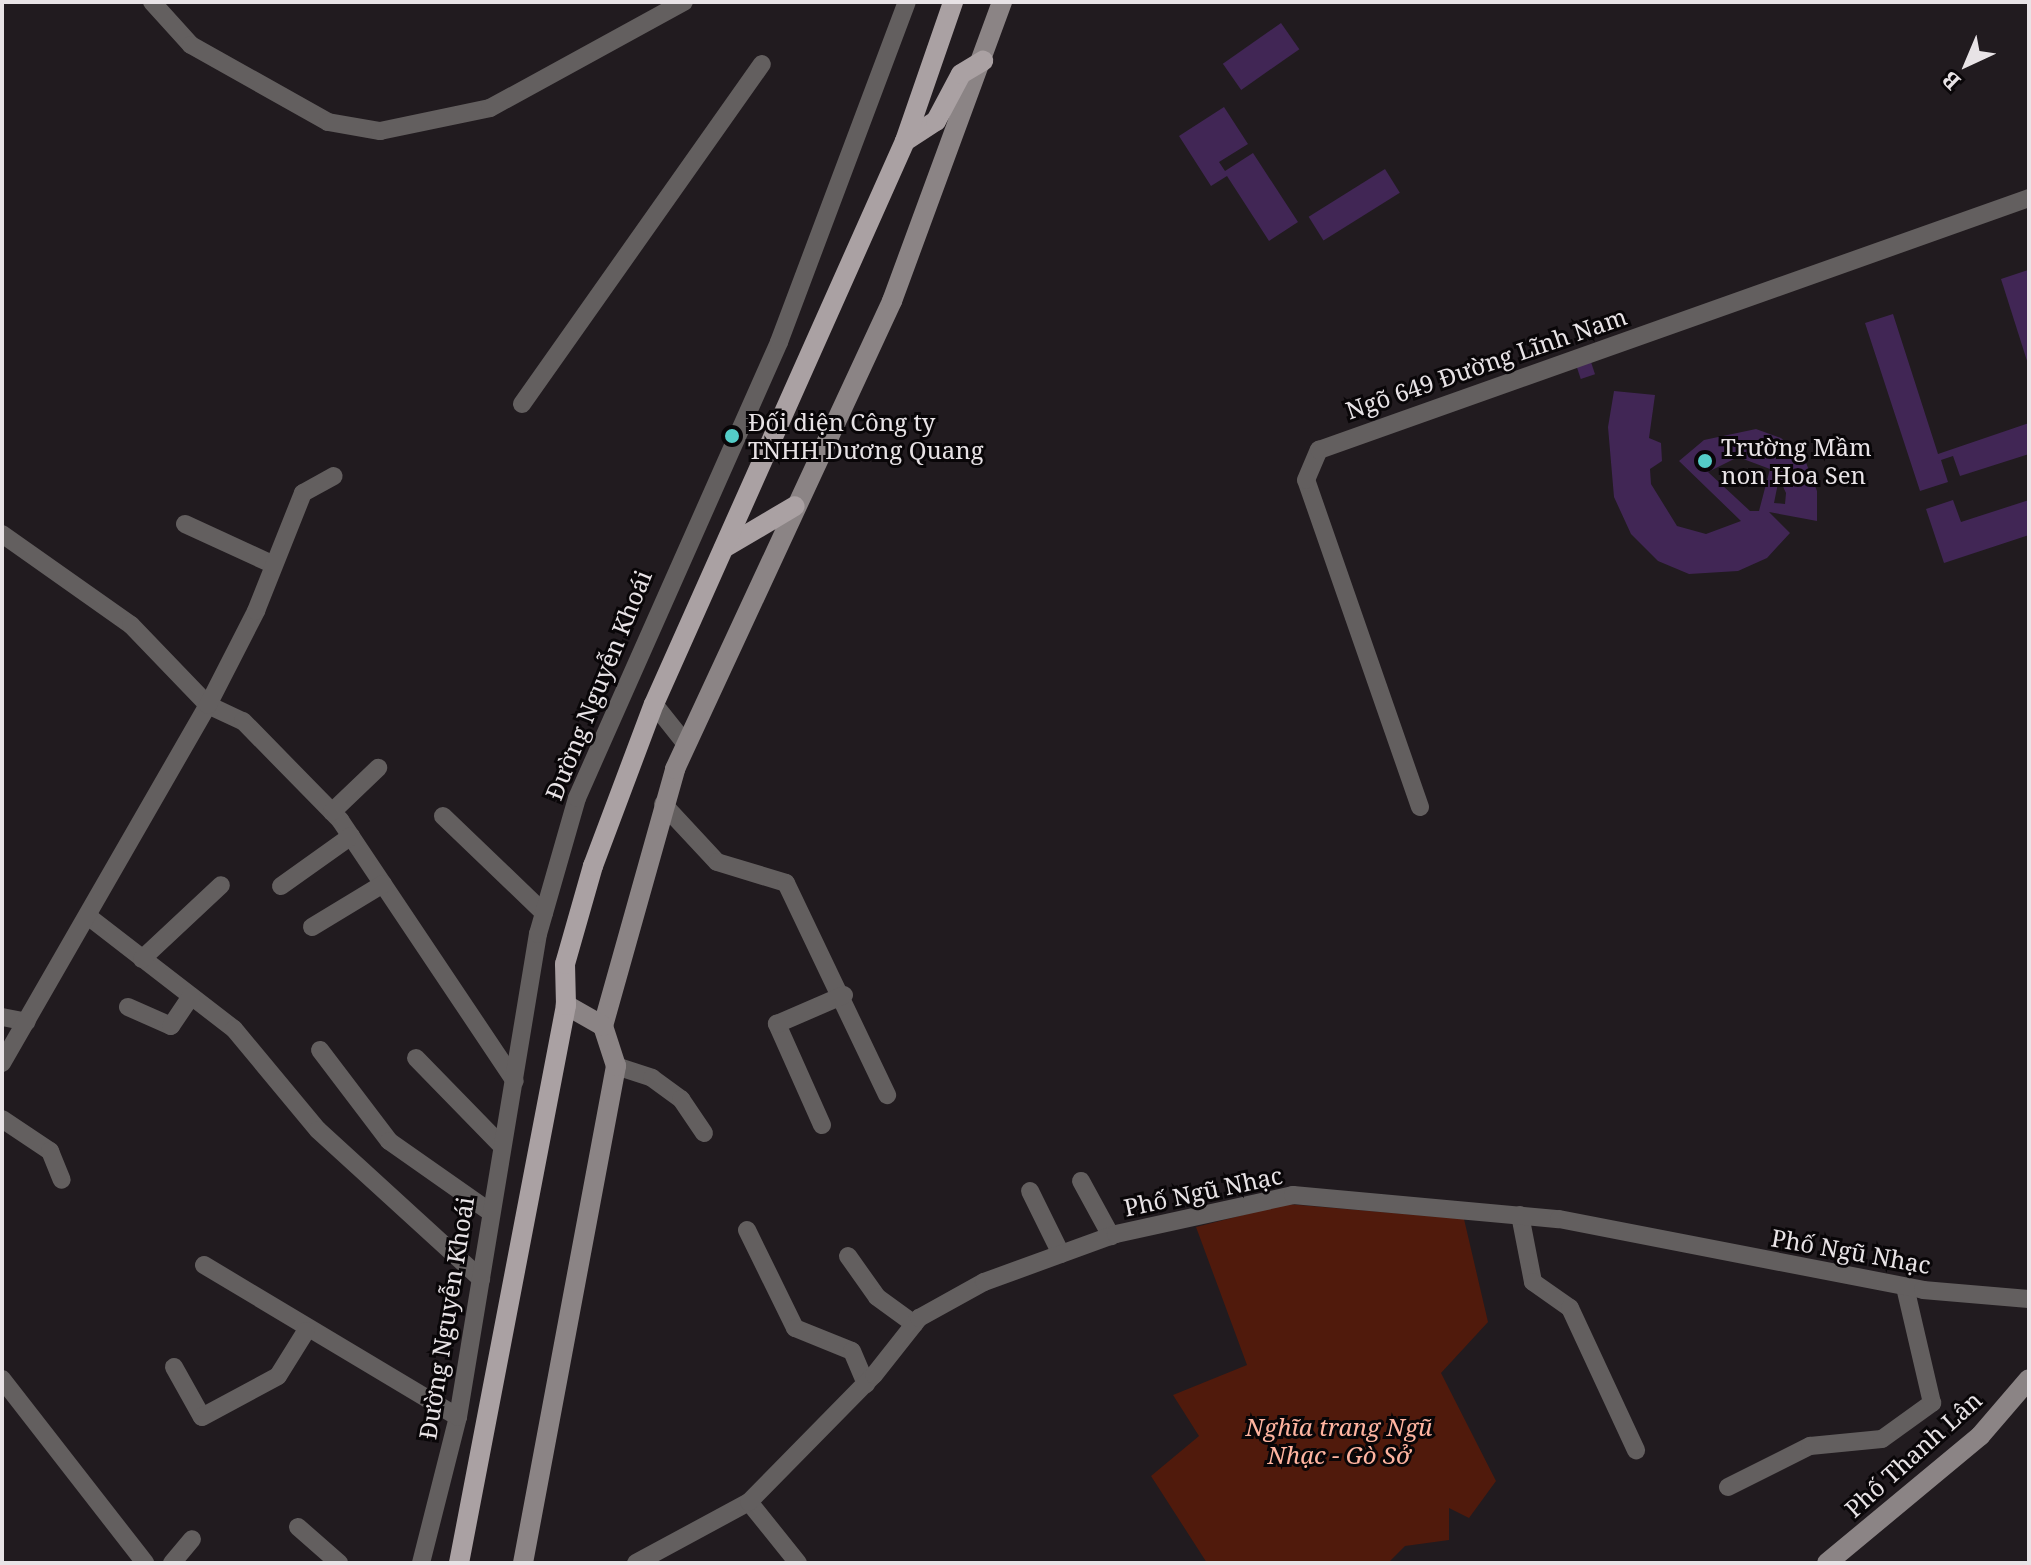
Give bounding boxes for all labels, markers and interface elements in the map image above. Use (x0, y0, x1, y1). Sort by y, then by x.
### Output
north arrow (1927, 24, 2007, 104)
text: B (1935, 65, 1966, 97)
street label: Ngõ 649 Đường Lĩnh Nam (1342, 301, 1630, 425)
place label: Đối diện Công ty TNHH Dương Quang (748, 408, 984, 464)
marker: Đối diện Công ty TNHH Dương Quang (723, 427, 741, 445)
place label: Trường Mầm non Hoa Sen (1721, 433, 1872, 489)
marker: Trường Mầm non Hoa Sen (1696, 452, 1714, 470)
street label: Đường Nguyễn Khoái (539, 566, 657, 804)
street label: Phố Ngũ Nhạc (1121, 1160, 1285, 1222)
street label: Đường Nguyễn Khoái (413, 1195, 479, 1441)
street label: Phố Ngũ Nhạc (1769, 1223, 1933, 1279)
street label: Phố Thanh Lân (1839, 1385, 1987, 1523)
park label: Nghĩa trang Ngũ Nhạc - Gò Sở (1246, 1413, 1432, 1469)

